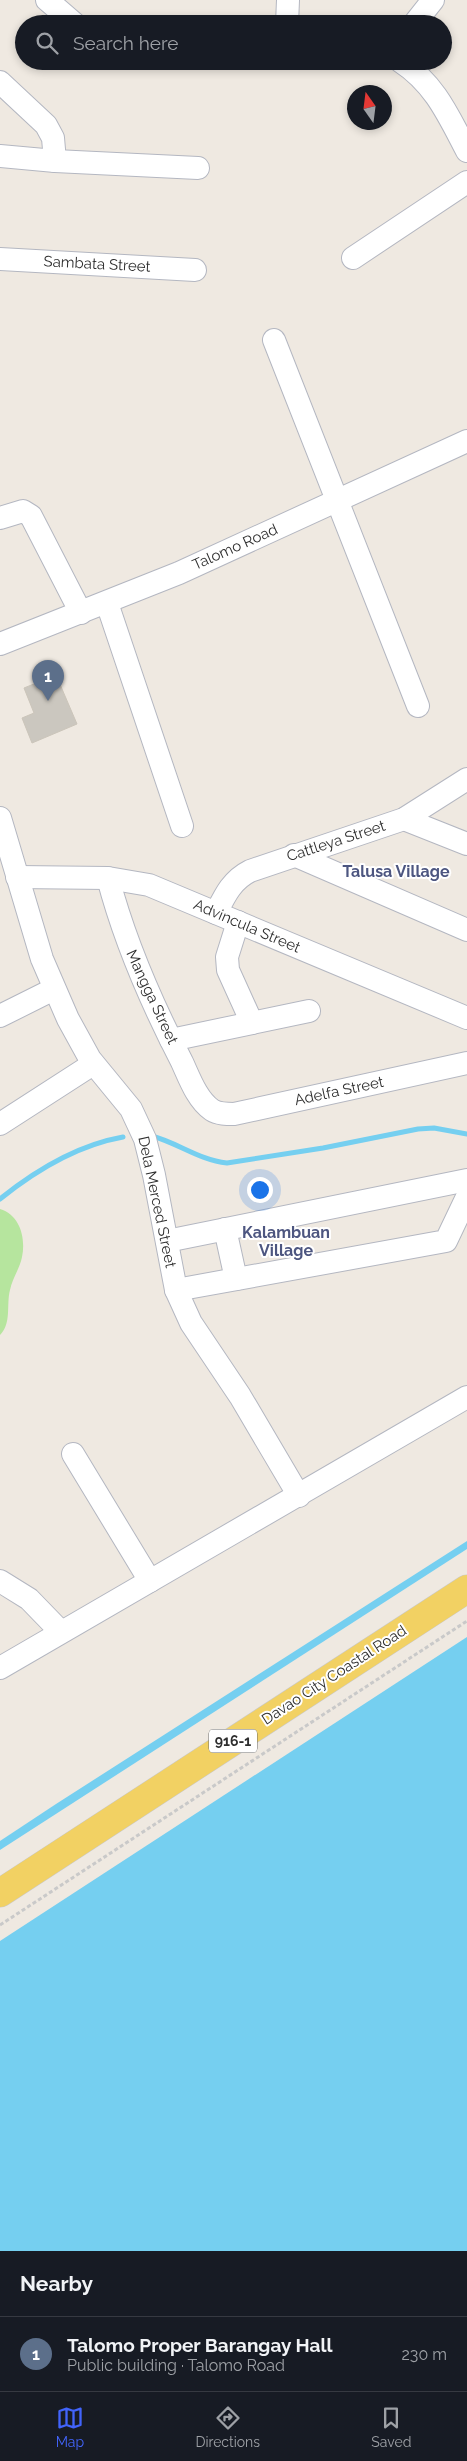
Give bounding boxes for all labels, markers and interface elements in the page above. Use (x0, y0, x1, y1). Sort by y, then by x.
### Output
search box (15, 15, 452, 70)
icon: search (33, 29, 61, 57)
text: Search here (73, 32, 179, 54)
north arrow (347, 85, 392, 130)
street label: Sambata Street (43, 252, 151, 276)
street label: Talomo Road (190, 520, 280, 574)
pin: 1 (32, 660, 64, 701)
street label: Cattleya Street (284, 817, 388, 865)
district label: Talusa Village (342, 862, 450, 881)
street label: Advincula Street (191, 895, 303, 957)
street label: Mangga Street (122, 947, 182, 1047)
street label: Adelfa Street (293, 1073, 385, 1109)
street label: Dela Merced Street (134, 1135, 180, 1269)
your location (247, 1177, 273, 1203)
district label: Kalambuan Village (242, 1223, 330, 1260)
street label: Davao City Coastal Road (258, 1622, 410, 1728)
road number: 916-1 (209, 1730, 257, 1752)
text: Nearby (20, 2271, 93, 2296)
text: Talomo Proper Barangay Hall (67, 2334, 332, 2356)
text: 1 (32, 2345, 40, 2364)
text: 230 m (402, 2345, 447, 2364)
text: Public building · Talomo Road (67, 2356, 285, 2375)
tab: Map (56, 2404, 84, 2450)
tab: Directions (195, 2404, 260, 2450)
tab: Saved (371, 2404, 411, 2450)

